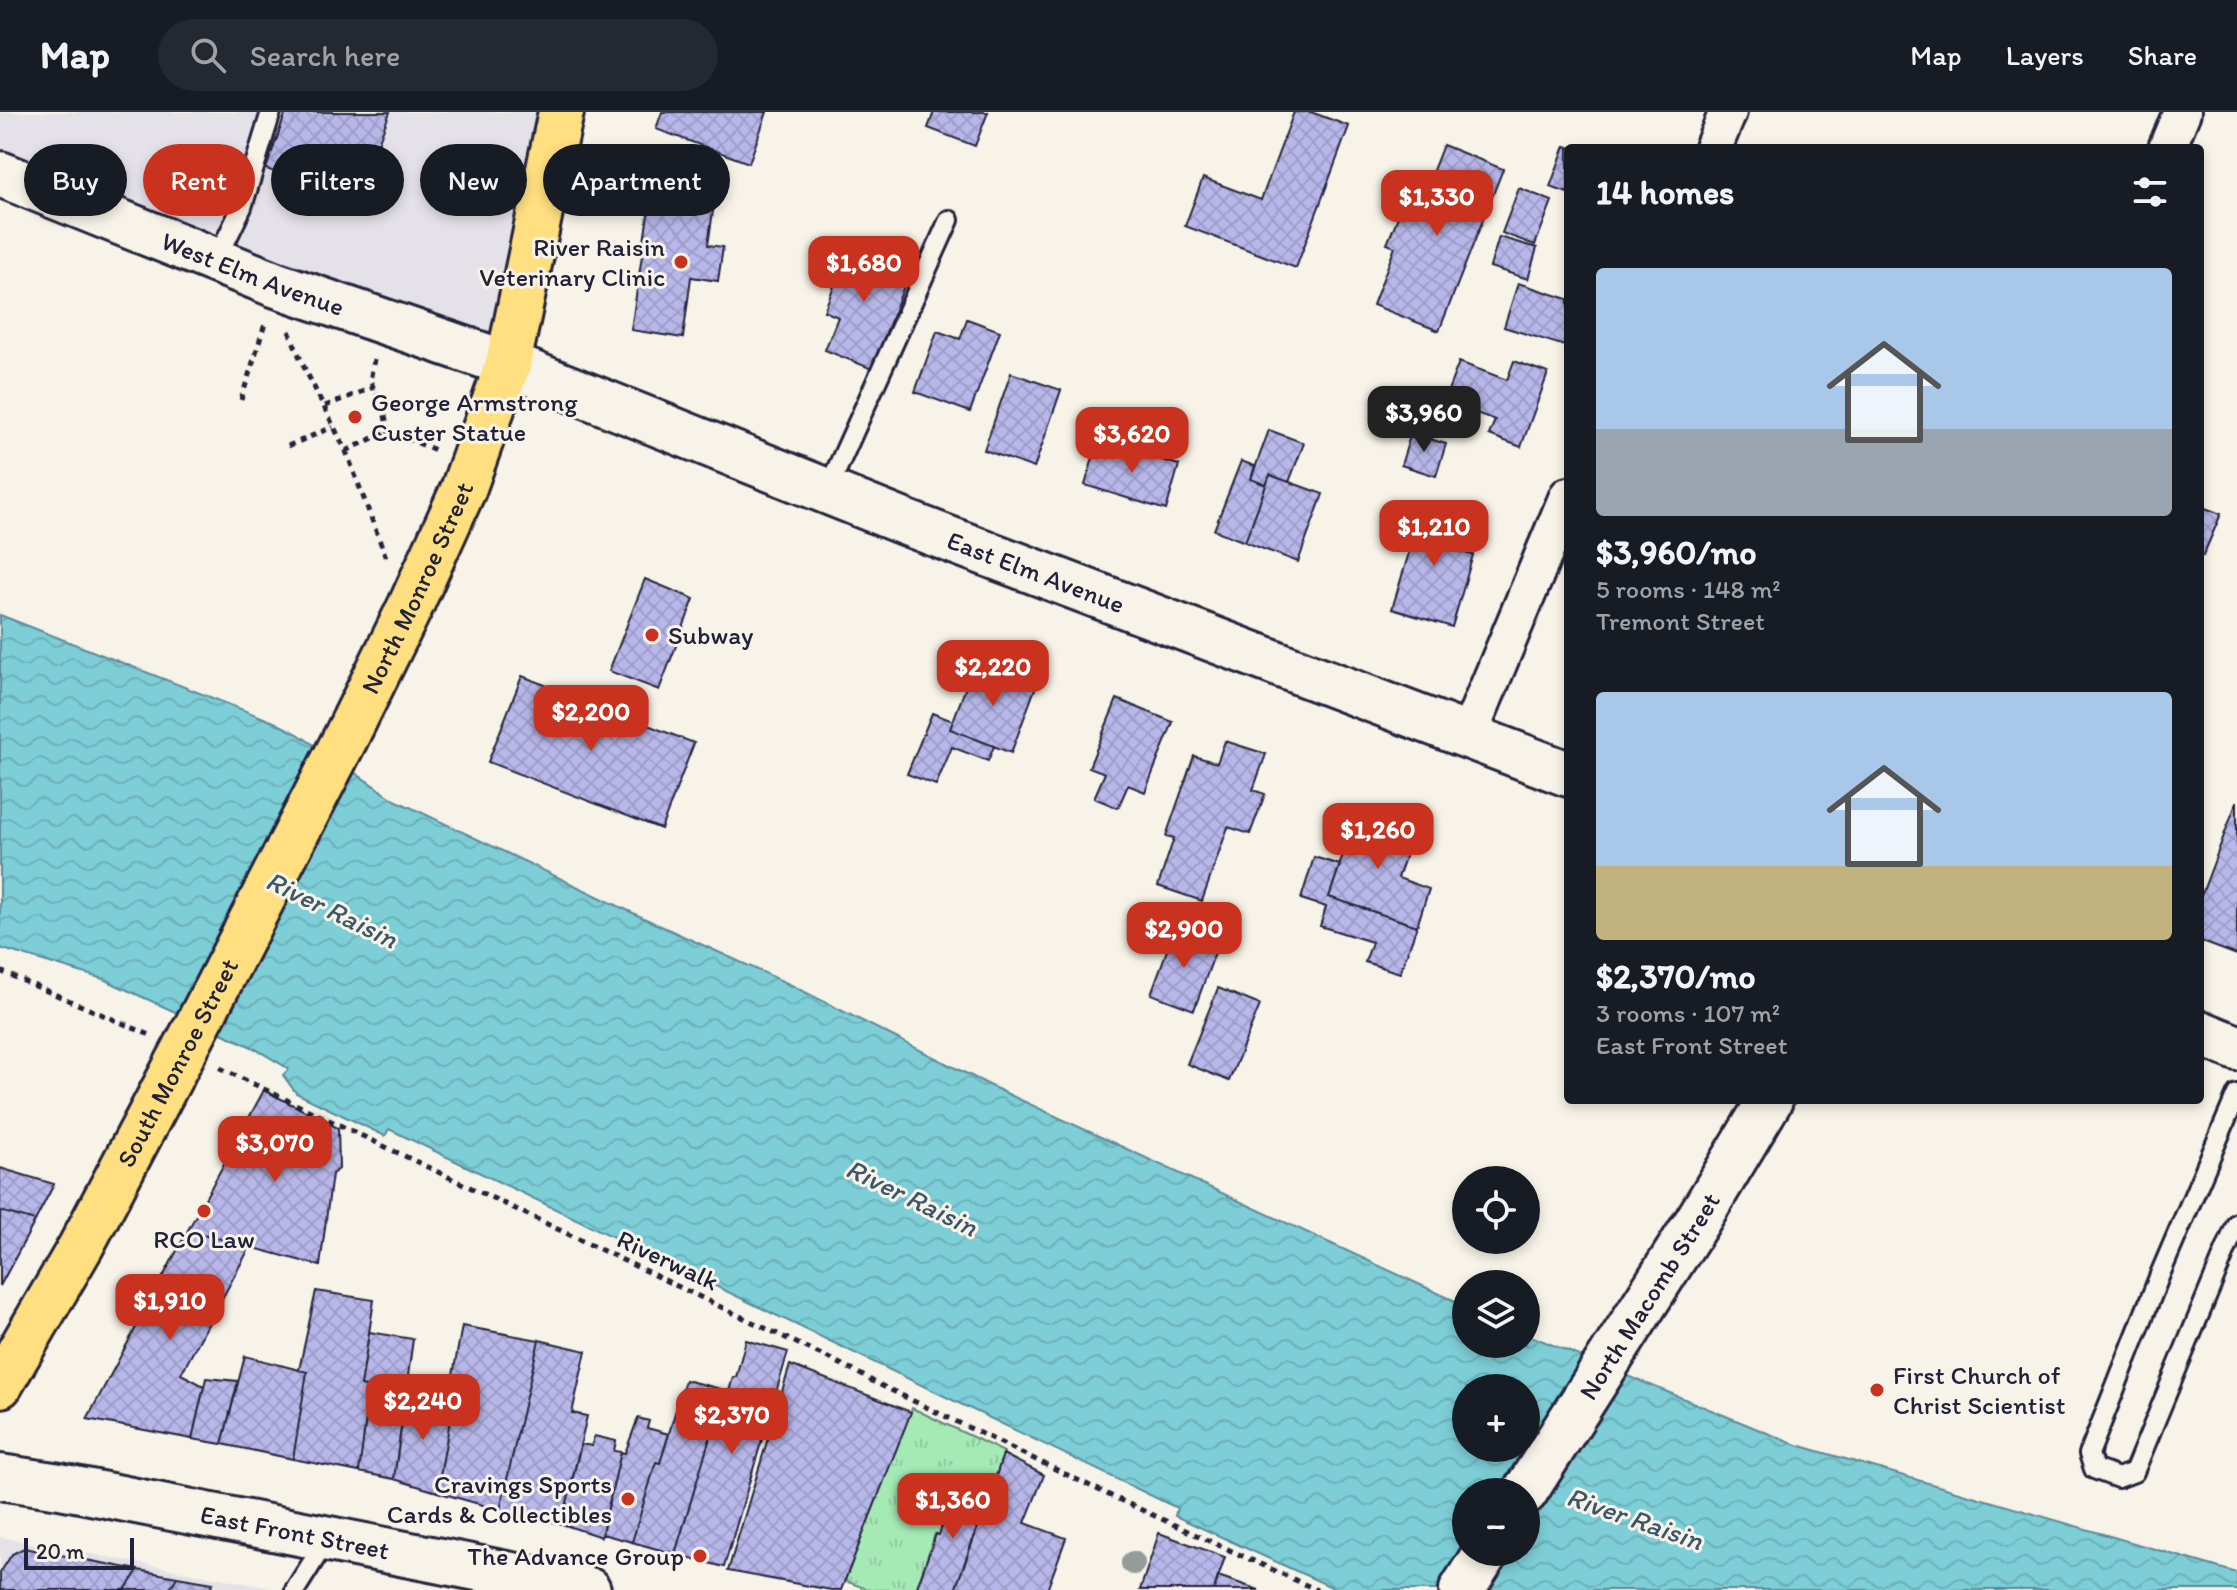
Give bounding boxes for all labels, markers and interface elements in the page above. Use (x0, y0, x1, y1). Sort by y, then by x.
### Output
search box (158, 19, 718, 91)
text: Map (40, 32, 110, 78)
icon: search (186, 33, 230, 77)
text: Search here (250, 37, 400, 74)
text: Map (1910, 38, 1962, 72)
text: Layers (2006, 38, 2084, 72)
text: Share (2128, 38, 2197, 72)
chip: Buy (24, 144, 127, 216)
chip: Rent (143, 144, 255, 216)
chip: Filters (271, 144, 404, 216)
chip: New (420, 144, 527, 216)
chip: Apartment (543, 144, 730, 216)
pin: $1,330 (1372, 170, 1502, 238)
icon: filters (2128, 170, 2172, 214)
text: 14 homes (1596, 172, 1734, 213)
text: $1,330 (1399, 180, 1475, 212)
street label: West Elm Avenue (157, 225, 348, 323)
place label: River Raisin Veterinary Clinic (479, 231, 665, 293)
pin: $1,680 (799, 236, 929, 304)
text: $1,680 (826, 246, 902, 278)
marker: River Raisin Veterinary Clinic (672, 253, 690, 271)
icon: home (1812, 320, 1956, 464)
place label: George Armstrong Custer Statue (371, 386, 578, 448)
pin: $3,960 (1359, 386, 1489, 454)
text: $3,960 (1386, 396, 1462, 428)
pin: $3,620 (1067, 407, 1197, 475)
marker: George Armstrong Custer Statue (346, 408, 364, 426)
text: $3,620 (1094, 417, 1170, 449)
street label: North Monroe Street (354, 478, 481, 699)
pin: $1,210 (1369, 500, 1499, 568)
text: $1,210 (1397, 510, 1471, 542)
street label: East Elm Avenue (943, 524, 1129, 620)
text: $3,960/mo (1596, 532, 1757, 573)
text: 5 rooms · 148 m² (1596, 573, 1781, 605)
text: Tremont Street (1596, 605, 1765, 637)
place label: Subway (668, 619, 753, 651)
marker: Subway (643, 626, 661, 644)
pin: $2,220 (928, 640, 1058, 708)
text: $2,220 (955, 650, 1031, 682)
pin: $2,200 (526, 685, 656, 753)
text: $2,200 (552, 695, 630, 727)
icon: home (1812, 744, 1956, 888)
pin: $1,260 (1313, 803, 1443, 871)
text: $1,260 (1341, 813, 1415, 845)
water label: River Raisin (261, 863, 403, 955)
pin: $2,900 (1119, 902, 1249, 970)
text: $2,900 (1145, 912, 1223, 944)
street label: South Monroe Street (110, 953, 245, 1173)
text: $2,370/mo (1596, 956, 1756, 997)
text: 3 rooms · 107 m² (1596, 997, 1780, 1029)
text: East Front Street (1596, 1029, 1787, 1061)
pin: $3,070 (210, 1116, 340, 1184)
text: $3,070 (236, 1126, 314, 1158)
water label: River Raisin (841, 1151, 983, 1243)
map controls (1452, 1166, 1540, 1566)
button: locate (1452, 1166, 1540, 1254)
street label: North Macomb Street (1572, 1187, 1727, 1406)
marker: RCO Law (195, 1202, 213, 1220)
place label: RCO Law (153, 1223, 255, 1255)
street label: Riverwalk (612, 1223, 724, 1297)
button: layers (1452, 1270, 1540, 1358)
pin: $1,910 (105, 1274, 235, 1342)
text: $1,910 (133, 1284, 207, 1316)
place label: First Church of Christ Scientist (1893, 1359, 2066, 1421)
pin: $2,240 (358, 1374, 488, 1442)
button: + (1452, 1374, 1540, 1462)
marker: First Church of Christ Scientist (1868, 1381, 1886, 1399)
text: $2,240 (384, 1384, 462, 1416)
pin: $2,370 (667, 1388, 797, 1456)
text: $2,370 (694, 1398, 770, 1430)
place label: Cravings Sports Cards & Collectibles (387, 1468, 612, 1530)
pin: $1,360 (888, 1473, 1018, 1541)
button: − (1452, 1478, 1540, 1566)
water label: River Raisin (1562, 1479, 1708, 1557)
text: $1,360 (915, 1483, 991, 1515)
marker: Cravings Sports Cards & Collectibles (619, 1490, 637, 1508)
street label: East Front Street (198, 1498, 392, 1567)
scale bar (24, 1534, 134, 1570)
text: 20 m (36, 1538, 85, 1565)
place label: The Advance Group (467, 1540, 684, 1572)
marker: The Advance Group (691, 1547, 709, 1565)

